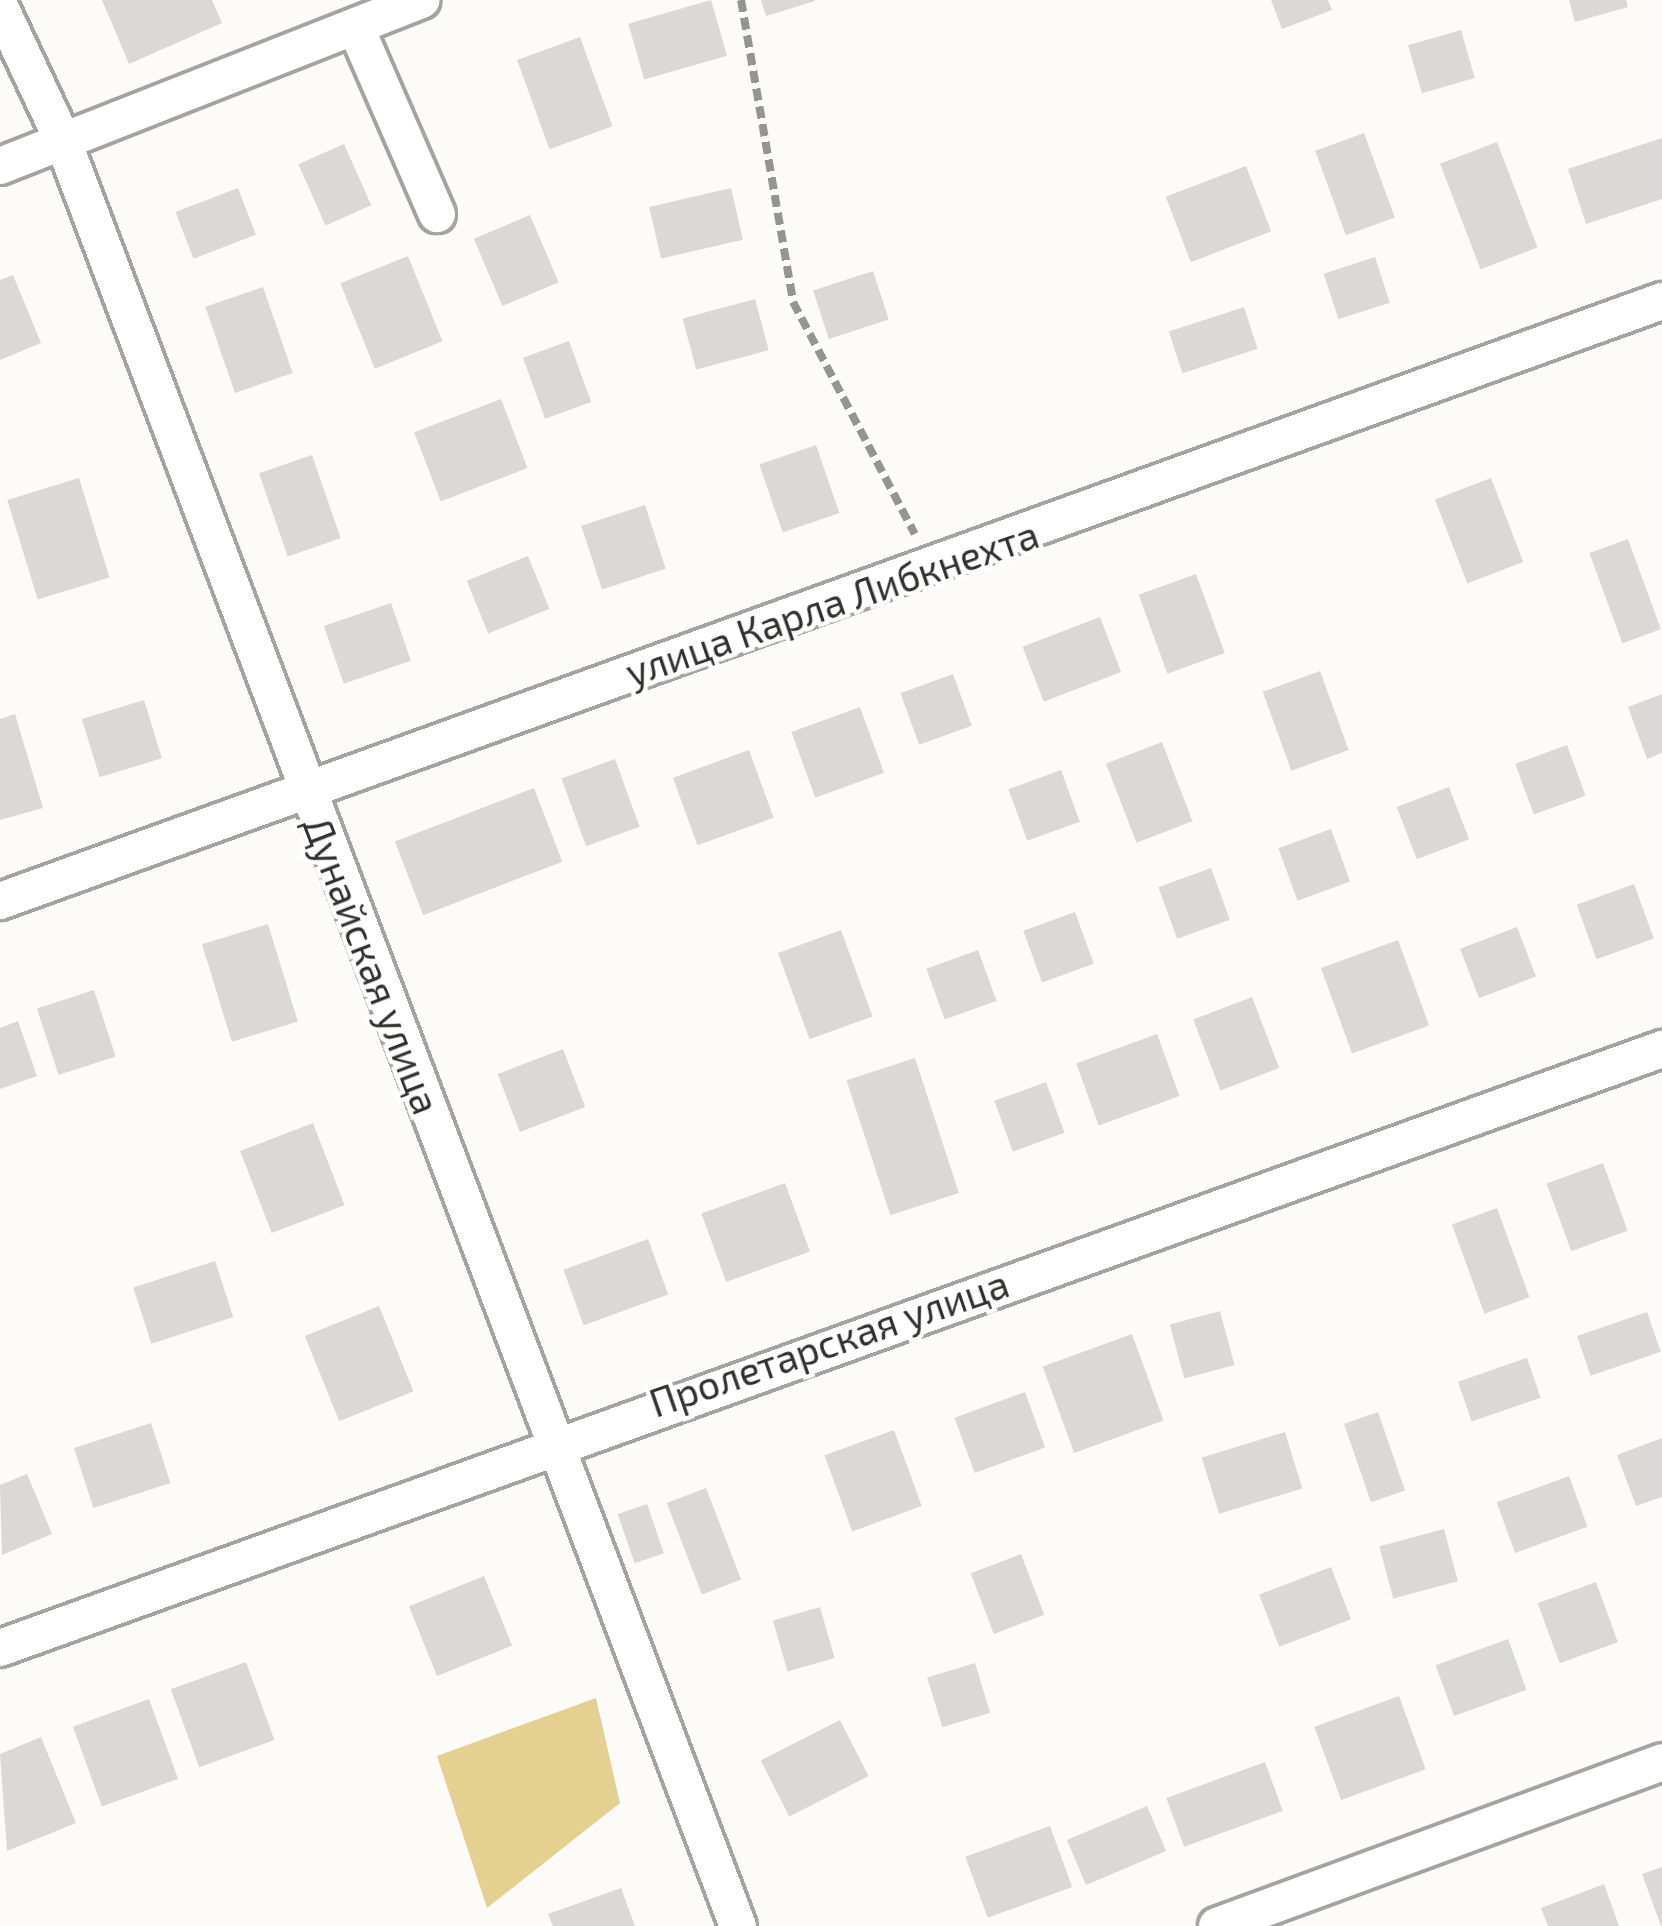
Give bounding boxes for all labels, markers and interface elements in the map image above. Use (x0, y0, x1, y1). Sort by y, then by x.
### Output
street label: улица Карла Либкнехта (619, 510, 1045, 696)
street label: Дунайская улица (294, 810, 450, 1120)
street label: Пролетарская улица (643, 1260, 1015, 1426)

